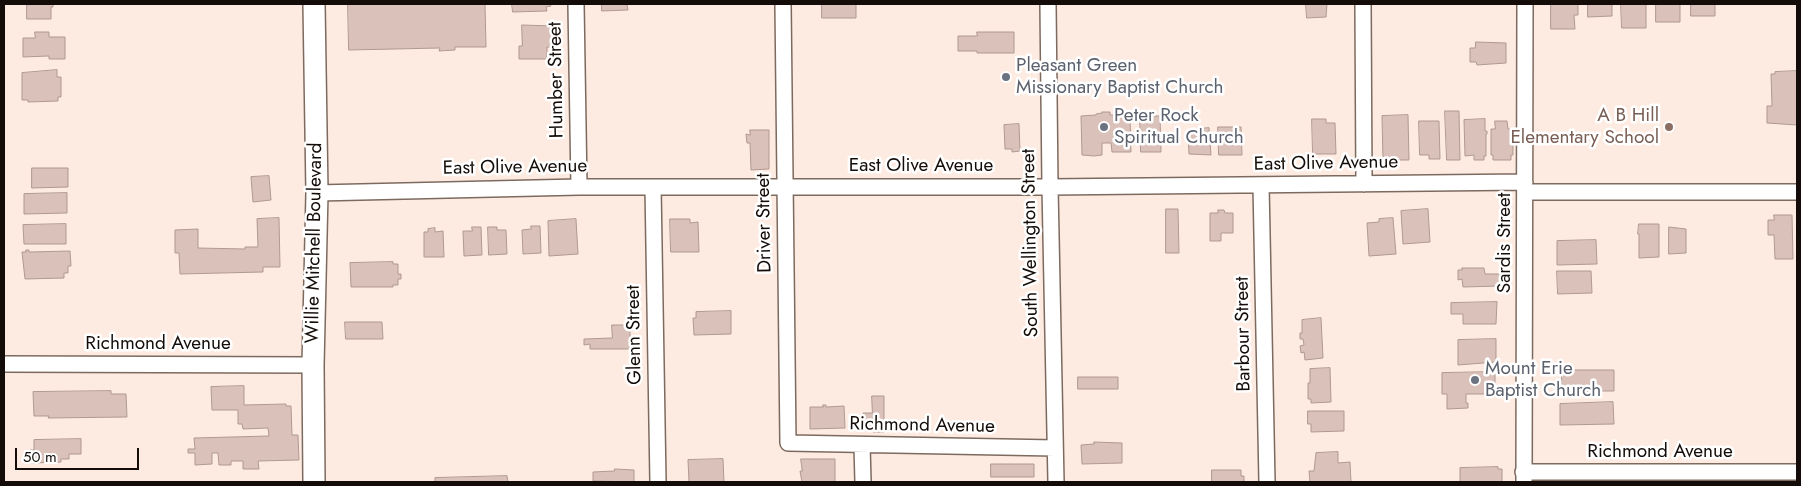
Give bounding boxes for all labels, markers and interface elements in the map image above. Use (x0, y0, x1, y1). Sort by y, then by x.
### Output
street label: Humber Street (545, 22, 569, 138)
place label: Pleasant Green Missionary Baptist Church (1016, 55, 1223, 99)
marker: Pleasant Green Missionary Baptist Church (1000, 71, 1012, 83)
place label: Peter Rock Spiritual Church (1114, 105, 1244, 149)
place label: A B Hill Elementary School (1510, 105, 1659, 149)
marker: Peter Rock Spiritual Church (1098, 121, 1110, 133)
marker: A B Hill Elementary School (1663, 121, 1675, 133)
street label: Willie Mitchell Boulevard (302, 142, 328, 344)
street label: South Wellington Street (1018, 149, 1044, 337)
street label: East Olive Avenue (1254, 151, 1398, 177)
street label: East Olive Avenue (443, 155, 587, 181)
street label: East Olive Avenue (849, 155, 993, 177)
street label: Driver Street (753, 173, 777, 273)
street label: Sardis Street (1494, 193, 1516, 293)
street label: Barbour Street (1232, 276, 1256, 392)
street label: Glenn Street (623, 285, 647, 385)
street label: Richmond Avenue (85, 333, 231, 355)
place label: Mount Erie Baptist Church (1485, 358, 1601, 402)
marker: Mount Erie Baptist Church (1469, 374, 1481, 386)
street label: Richmond Avenue (849, 413, 995, 439)
scale bar (18, 438, 141, 470)
street label: Richmond Avenue (1587, 441, 1733, 463)
text: 50 m (23, 446, 57, 468)

